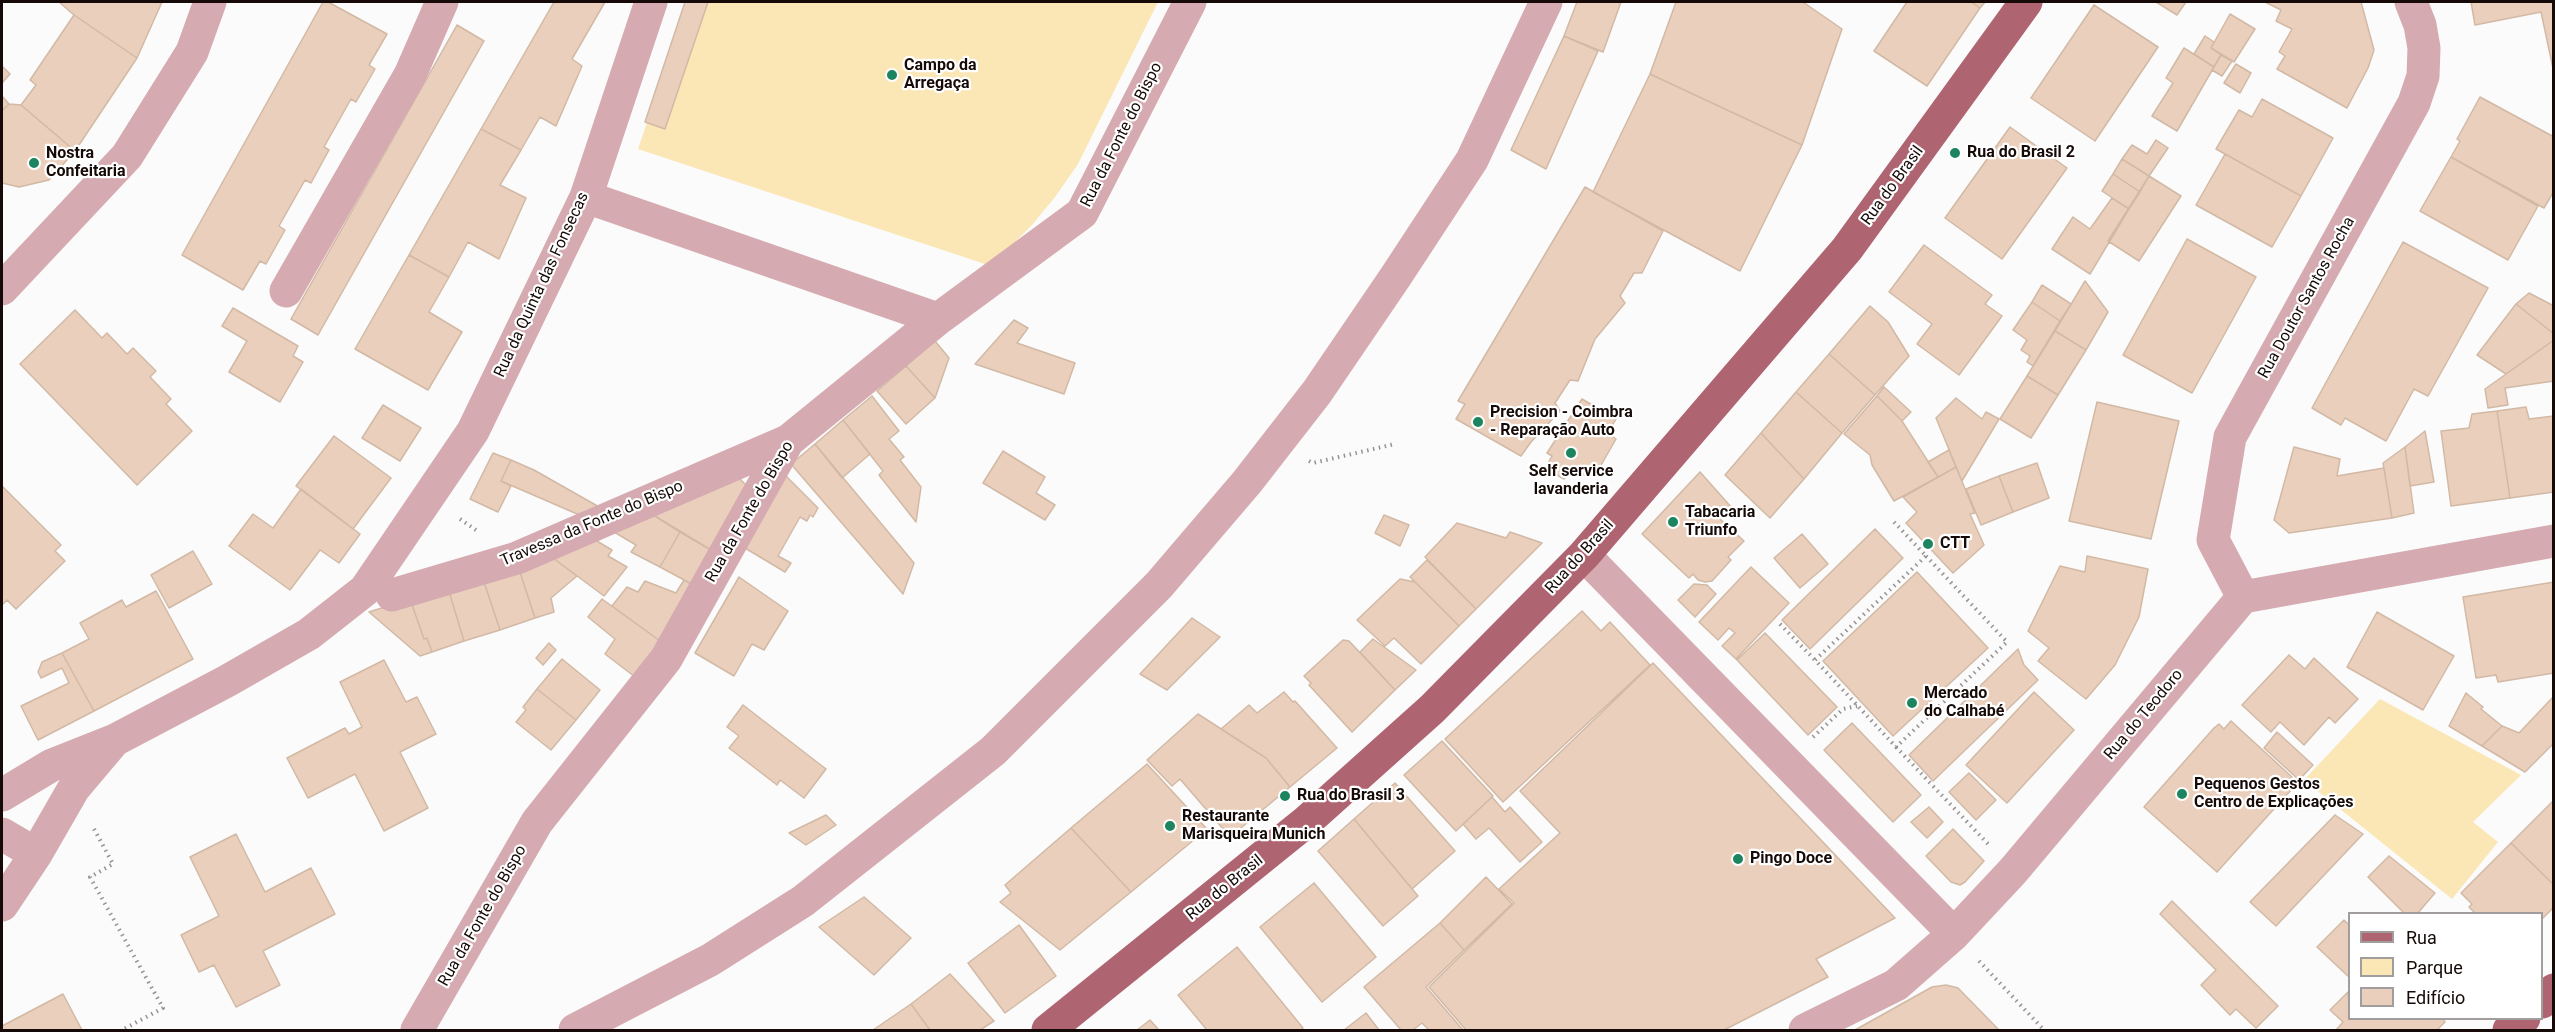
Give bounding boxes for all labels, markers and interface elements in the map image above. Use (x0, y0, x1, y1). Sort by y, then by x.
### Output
place label: Campo da Arregaça (904, 56, 976, 94)
street label: Rua da Fonte do Bispo (1077, 59, 1167, 211)
marker: Campo da Arregaça (885, 68, 899, 82)
street label: Rua do Brasil (1858, 143, 1928, 229)
place label: Rua do Brasil 2 (1967, 143, 2075, 163)
place label: Nostra Confeitaria (46, 144, 126, 182)
marker: Rua do Brasil 2 (1948, 146, 1962, 160)
marker: Nostra Confeitaria (27, 156, 41, 170)
street label: Rua da Quinta das Fonsecas (491, 189, 593, 381)
street label: Rua Doutor Santos Rocha (2255, 214, 2359, 382)
place label: Precision - Coimbra - Reparação Auto (1490, 403, 1633, 441)
marker: Precision - Coimbra - Reparação Auto (1471, 415, 1485, 429)
street label: Rua da Fonte do Bispo (702, 438, 798, 586)
marker: Self service lavanderia (1564, 446, 1578, 460)
place label: Self service lavanderia (1529, 462, 1613, 500)
street label: Travessa da Fonte do Bispo (498, 477, 686, 571)
place label: Tabacaria Triunfo (1685, 503, 1755, 541)
marker: Tabacaria Triunfo (1666, 515, 1680, 529)
street label: Rua do Brasil (1542, 516, 1618, 598)
place label: CTT (1940, 534, 1970, 554)
marker: CTT (1921, 537, 1935, 551)
street label: Rua do Teodoro (2101, 666, 2187, 764)
place label: Mercado do Calhabé (1924, 684, 2004, 722)
marker: Mercado do Calhabé (1905, 696, 1919, 710)
place label: Pequenos Gestos Centro de Explicações (2194, 775, 2353, 813)
place label: Rua do Brasil 3 (1297, 786, 1405, 806)
marker: Pequenos Gestos Centro de Explicações (2175, 787, 2189, 801)
marker: Rua do Brasil 3 (1278, 789, 1292, 803)
place label: Restaurante Marisqueira Munich (1182, 807, 1325, 845)
marker: Restaurante Marisqueira Munich (1163, 819, 1177, 833)
street label: Rua da Fonte do Bispo (435, 842, 531, 990)
place label: Pingo Doce (1750, 849, 1832, 869)
street label: Rua do Brasil (1183, 851, 1267, 925)
marker: Pingo Doce (1731, 852, 1745, 866)
legend (2348, 912, 2543, 1020)
text: Rua (2406, 927, 2437, 948)
text: Parque (2406, 957, 2463, 978)
text: Edifício (2406, 987, 2465, 1008)

